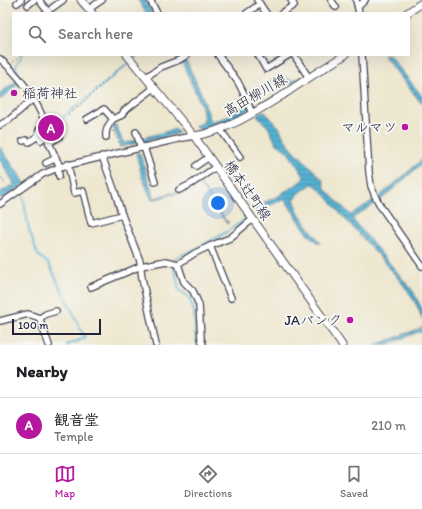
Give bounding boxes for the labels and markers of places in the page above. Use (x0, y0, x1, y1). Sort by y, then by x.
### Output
place label: 稲荷神社 (22, 85, 78, 102)
marker: 稲荷神社 (9, 88, 19, 98)
pin: A (38, 113, 64, 143)
place label: マルマツ (341, 119, 397, 136)
marker: マルマツ (400, 122, 410, 132)
place label: JAバンク (284, 312, 342, 329)
marker: JAバンク (345, 315, 355, 325)

